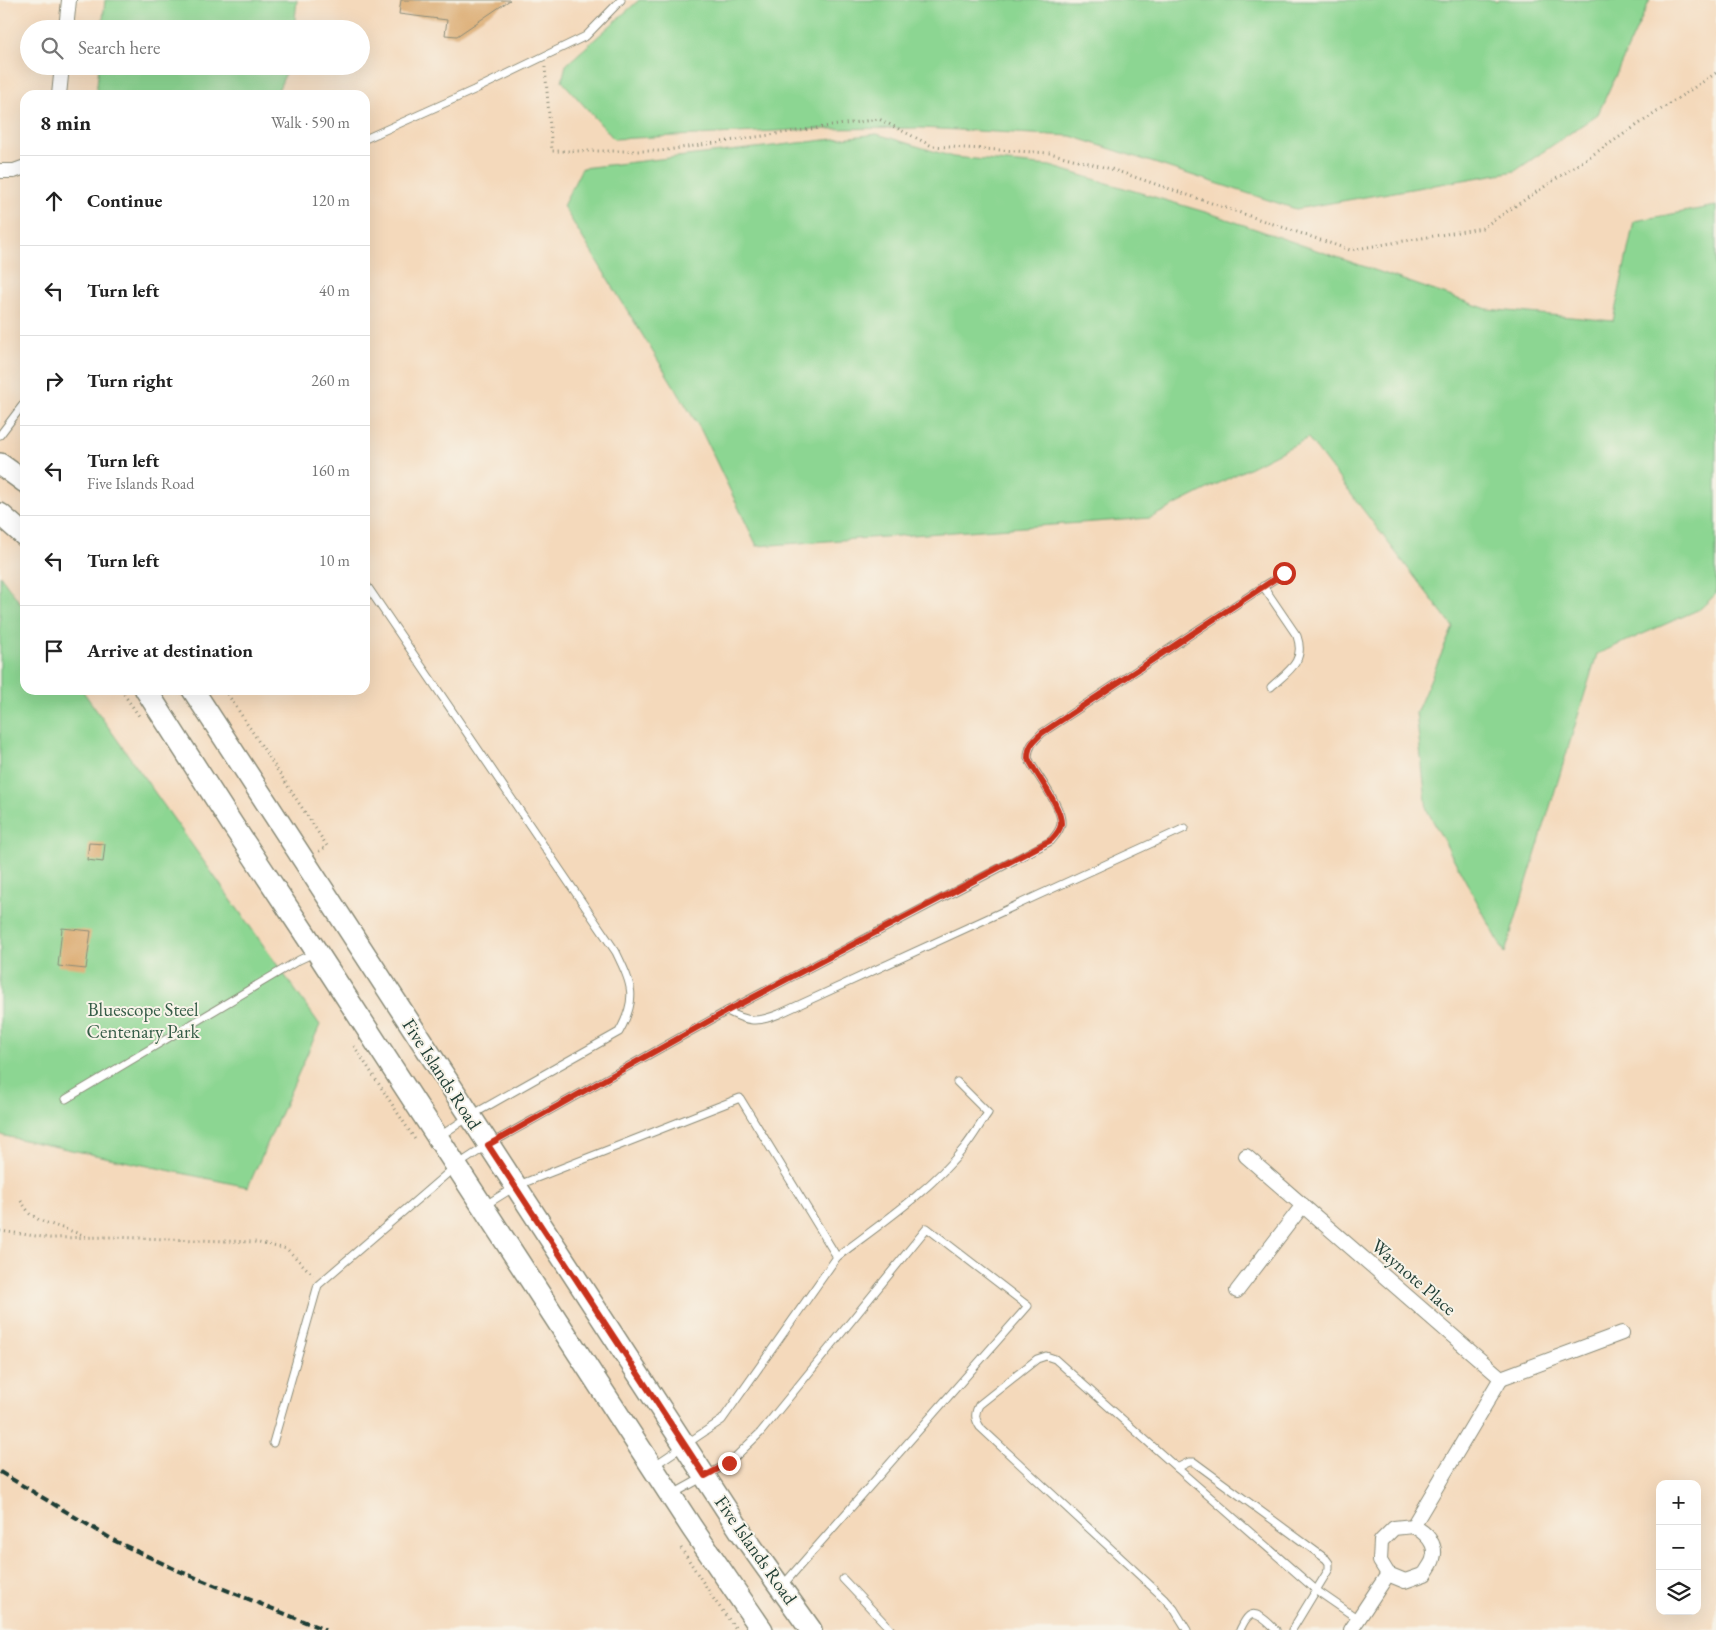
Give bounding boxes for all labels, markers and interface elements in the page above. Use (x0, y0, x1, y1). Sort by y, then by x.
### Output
search box (20, 20, 370, 75)
icon: search (38, 34, 66, 62)
text: Search here (78, 35, 160, 60)
text: 8 min (40, 109, 91, 136)
text: Walk · 590 m (271, 112, 350, 133)
icon: ahead (40, 187, 68, 215)
text: Continue (87, 188, 162, 213)
text: 120 m (311, 190, 350, 211)
icon: left (40, 277, 68, 305)
text: Turn left (87, 278, 159, 303)
text: 40 m (319, 280, 350, 301)
icon: right (40, 367, 68, 395)
text: Turn right (87, 368, 173, 393)
text: 260 m (311, 370, 350, 391)
text: Turn left (87, 448, 159, 473)
icon: left (40, 457, 68, 485)
text: 160 m (311, 460, 350, 481)
text: Five Islands Road (87, 473, 194, 494)
icon: left (40, 547, 68, 575)
text: Turn left (87, 548, 159, 573)
text: 10 m (319, 550, 350, 571)
route start (1273, 562, 1296, 585)
icon: arrive (40, 637, 68, 665)
text: Arrive at destination (87, 638, 253, 663)
park label: Bluescope Steel Centenary Park (87, 997, 200, 1044)
street label: Five Islands Road (397, 1014, 487, 1135)
street label: Waynote Place (1366, 1233, 1462, 1321)
route end (718, 1452, 741, 1475)
map controls (1656, 1480, 1701, 1615)
button: + (1656, 1480, 1701, 1525)
street label: Five Islands Road (709, 1491, 803, 1610)
button: − (1656, 1525, 1701, 1570)
button: layers (1656, 1570, 1701, 1615)

